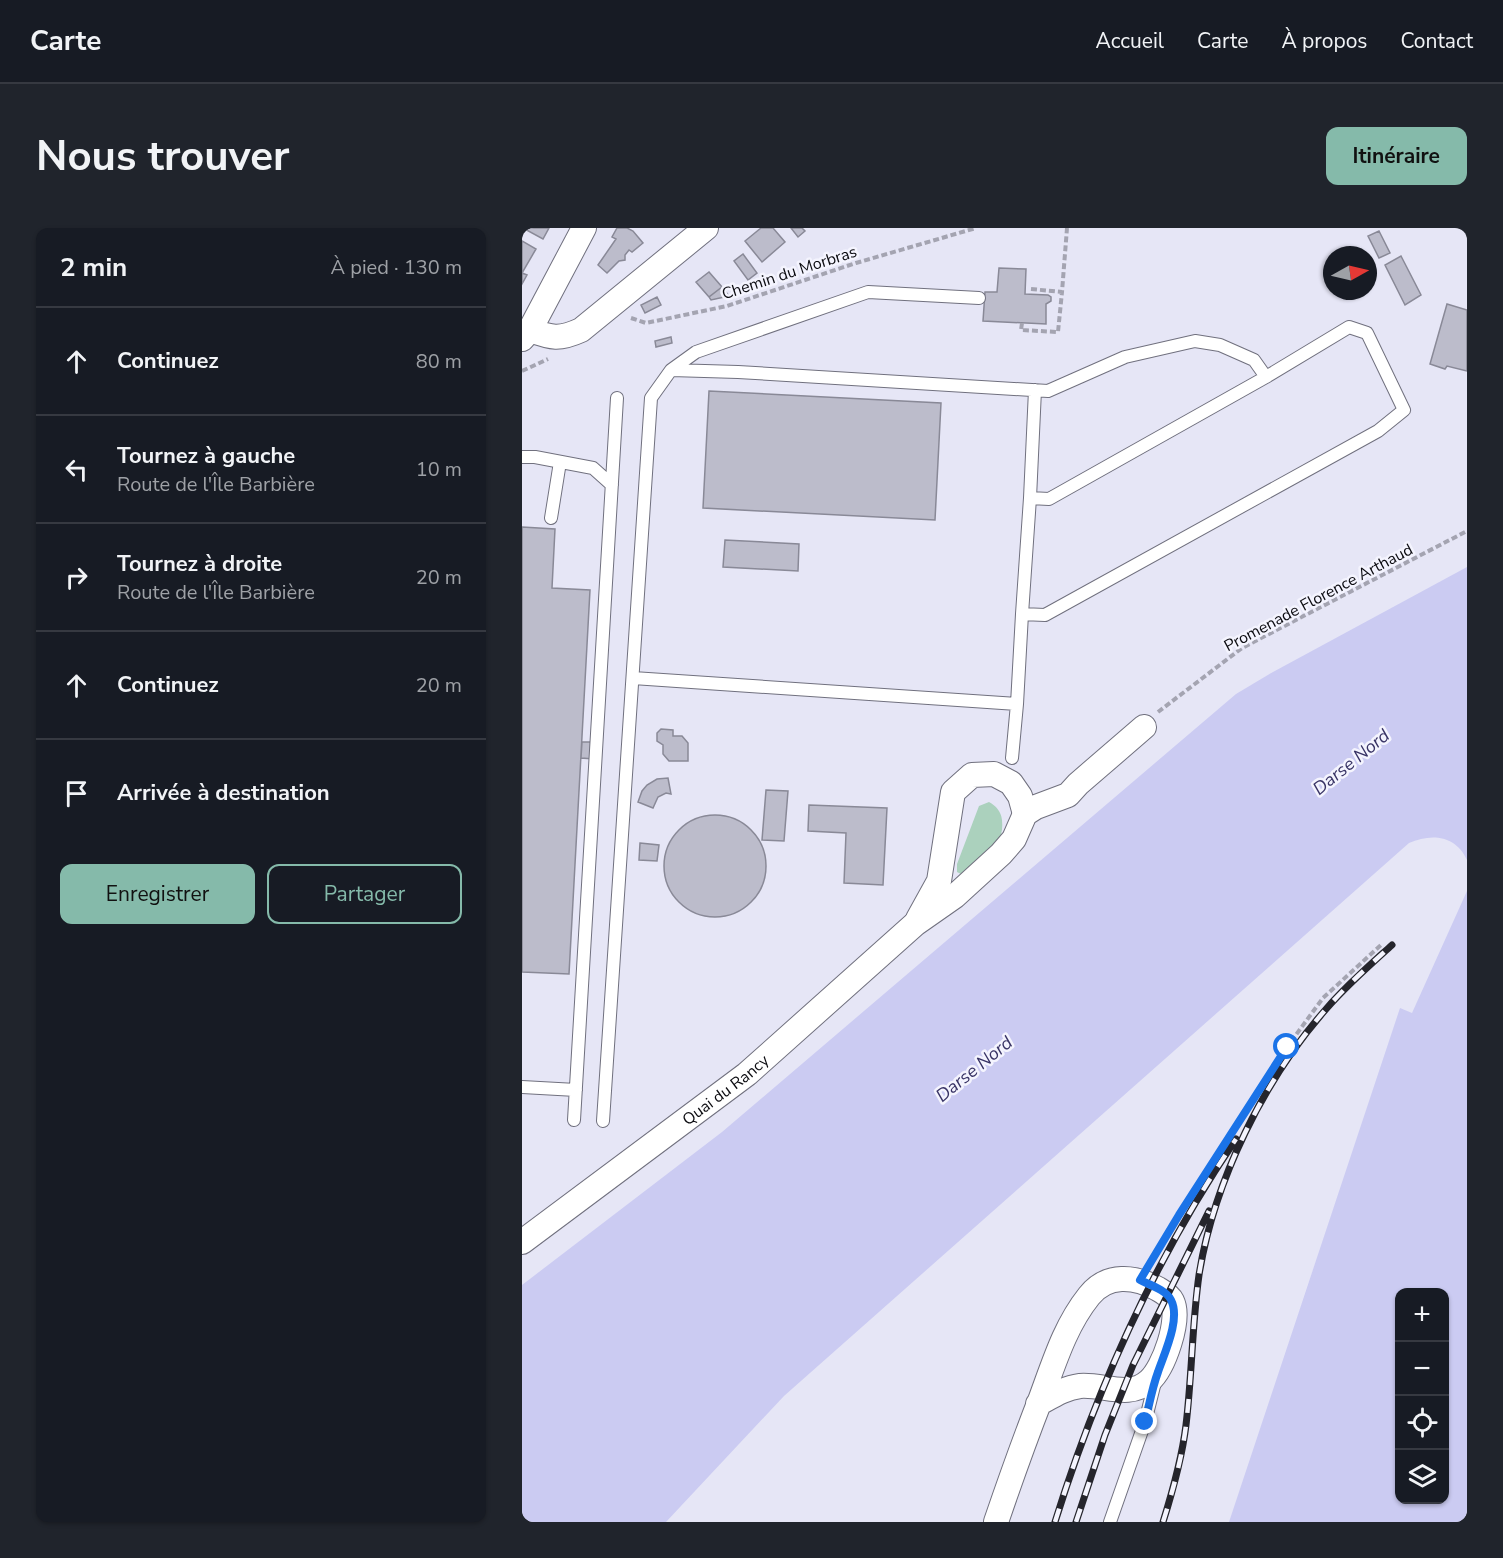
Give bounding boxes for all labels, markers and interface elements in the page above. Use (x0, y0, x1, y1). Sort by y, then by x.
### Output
text: Carte (30, 22, 101, 60)
text: Accueil (1095, 27, 1164, 55)
text: Carte (1197, 27, 1248, 55)
text: À propos (1281, 27, 1367, 55)
text: Contact (1400, 27, 1473, 55)
button: Itinéraire (1326, 127, 1467, 185)
text: Nous trouver (36, 128, 289, 185)
street label: Chemin du Morbras (719, 241, 860, 305)
north arrow (1323, 246, 1377, 300)
text: 2 min (60, 250, 127, 285)
text: À pied · 130 m (331, 254, 462, 281)
icon: ahead (60, 345, 93, 378)
text: Continuez (117, 346, 219, 376)
text: 80 m (416, 348, 462, 375)
text: Tournez à gauche (117, 441, 295, 471)
icon: left (60, 453, 93, 486)
text: 10 m (416, 456, 462, 483)
text: Route de l'Île Barbière (117, 471, 315, 498)
street label: Promenade Florence Arthaud (1220, 539, 1417, 657)
text: Tournez à droite (117, 549, 282, 579)
icon: right (60, 561, 93, 594)
text: 20 m (416, 564, 462, 591)
text: Route de l'Île Barbière (117, 579, 315, 606)
icon: ahead (60, 669, 93, 702)
text: Continuez (117, 670, 219, 700)
text: 20 m (416, 672, 462, 699)
water label: Darse Nord (1308, 723, 1395, 800)
icon: arrive (60, 777, 93, 810)
text: Arrivée à destination (117, 778, 330, 808)
button: Enregistrer (60, 864, 255, 924)
button: Partager (267, 864, 462, 924)
water label: Darse Nord (931, 1030, 1018, 1107)
route start (1273, 1033, 1299, 1059)
street label: Quai du Rancy (678, 1049, 774, 1131)
map controls (1395, 1288, 1449, 1504)
button: + (1395, 1288, 1449, 1342)
button: − (1395, 1342, 1449, 1396)
button: locate (1395, 1396, 1449, 1450)
route end (1131, 1408, 1157, 1434)
button: layers (1395, 1450, 1449, 1504)

